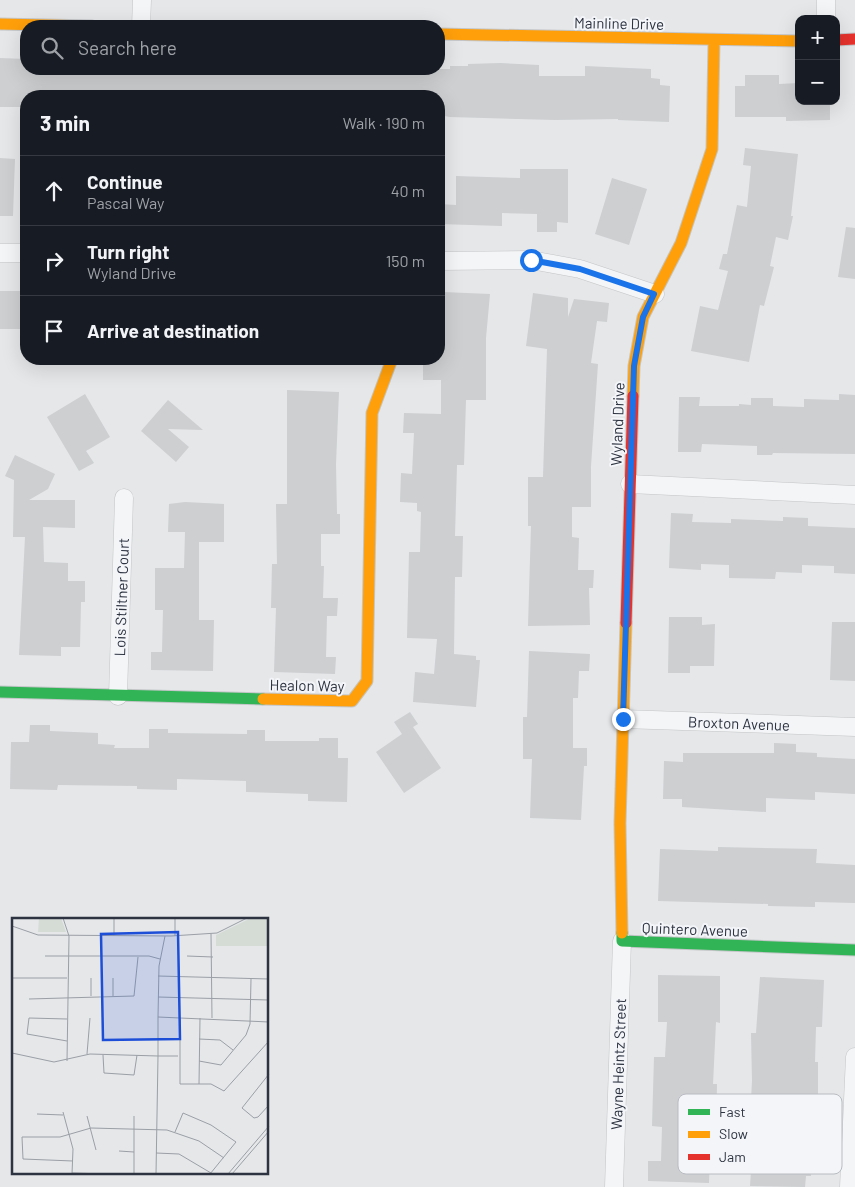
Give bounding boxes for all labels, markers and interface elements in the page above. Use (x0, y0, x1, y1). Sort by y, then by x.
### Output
street label: Mainline Drive (574, 13, 664, 33)
map controls (795, 15, 840, 105)
button: + (795, 15, 840, 60)
search box (20, 20, 445, 75)
icon: search (38, 34, 66, 62)
text: Search here (78, 36, 177, 59)
button: − (795, 60, 840, 105)
text: 3 min (40, 110, 90, 135)
text: Walk · 190 m (343, 113, 425, 132)
text: Continue (87, 170, 163, 193)
icon: ahead (40, 177, 68, 205)
text: 40 m (391, 181, 425, 200)
text: Pascal Way (87, 193, 164, 212)
text: Turn right (87, 240, 169, 263)
icon: right (40, 247, 68, 275)
route start (520, 249, 543, 272)
text: 150 m (386, 251, 425, 270)
text: Wyland Drive (87, 263, 176, 282)
icon: arrive (40, 317, 68, 345)
text: Arrive at destination (87, 319, 259, 342)
street label: Wyland Drive (607, 382, 627, 466)
street label: Lois Stiltner Court (110, 537, 132, 657)
street label: Healon Way (269, 675, 345, 695)
route end (612, 708, 635, 731)
street label: Broxton Avenue (688, 712, 790, 734)
inset map (12, 918, 269, 1174)
street label: Quintero Avenue (642, 918, 748, 940)
street label: Wayne Heintz Street (607, 998, 629, 1130)
legend (678, 1094, 842, 1174)
text: Fast (719, 1103, 745, 1120)
text: Slow (719, 1125, 748, 1142)
text: Jam (719, 1148, 746, 1165)

